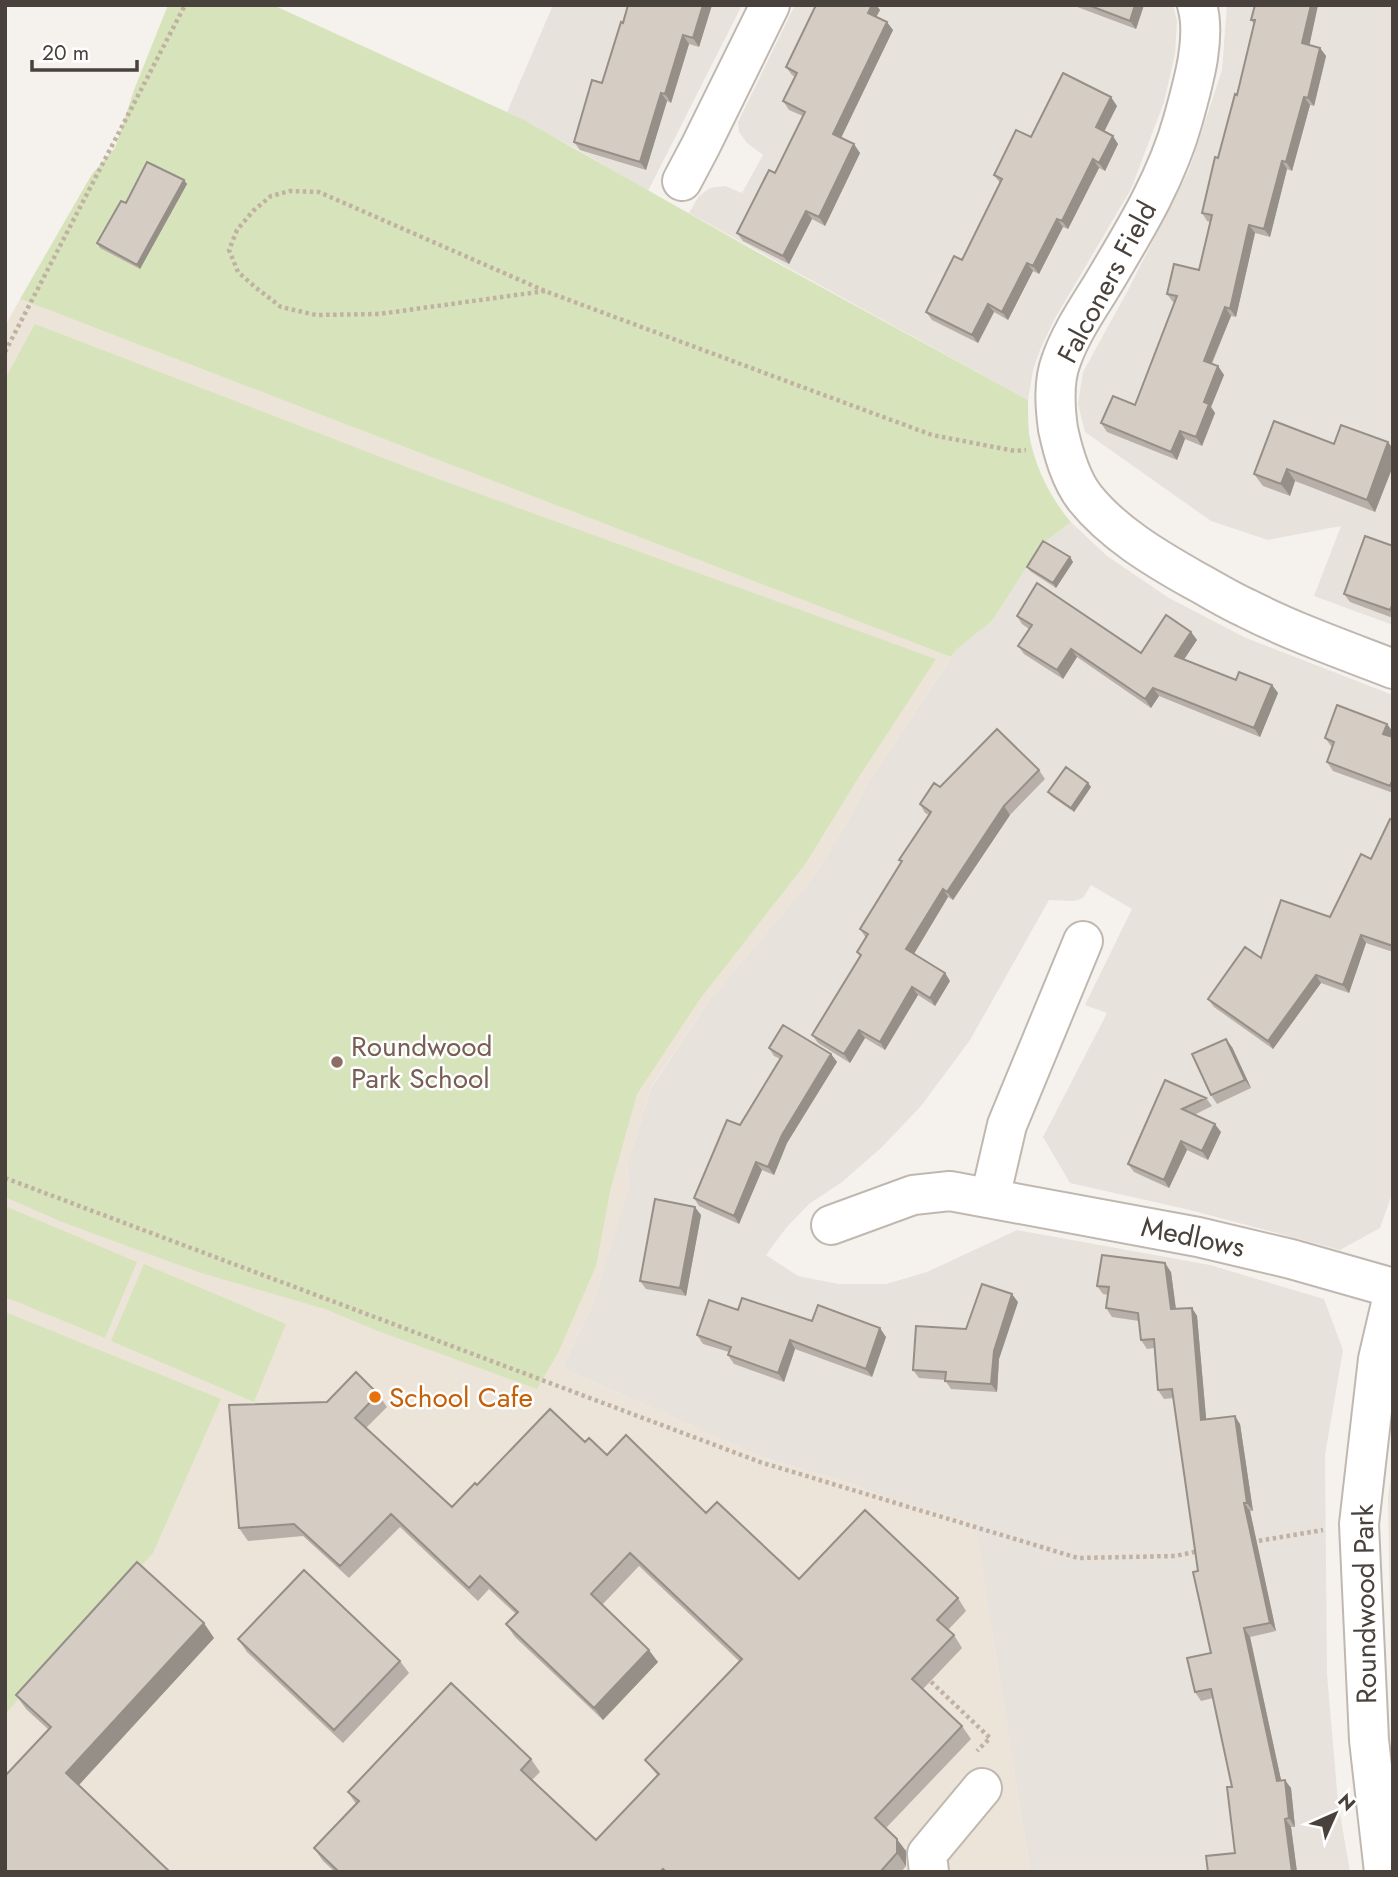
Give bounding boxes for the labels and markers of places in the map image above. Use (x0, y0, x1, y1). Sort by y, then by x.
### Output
place label: Roundwood Park School (351, 1026, 493, 1099)
marker: Roundwood Park School (329, 1054, 345, 1070)
place label: School Cafe (389, 1377, 533, 1418)
marker: School Cafe (367, 1389, 383, 1405)

